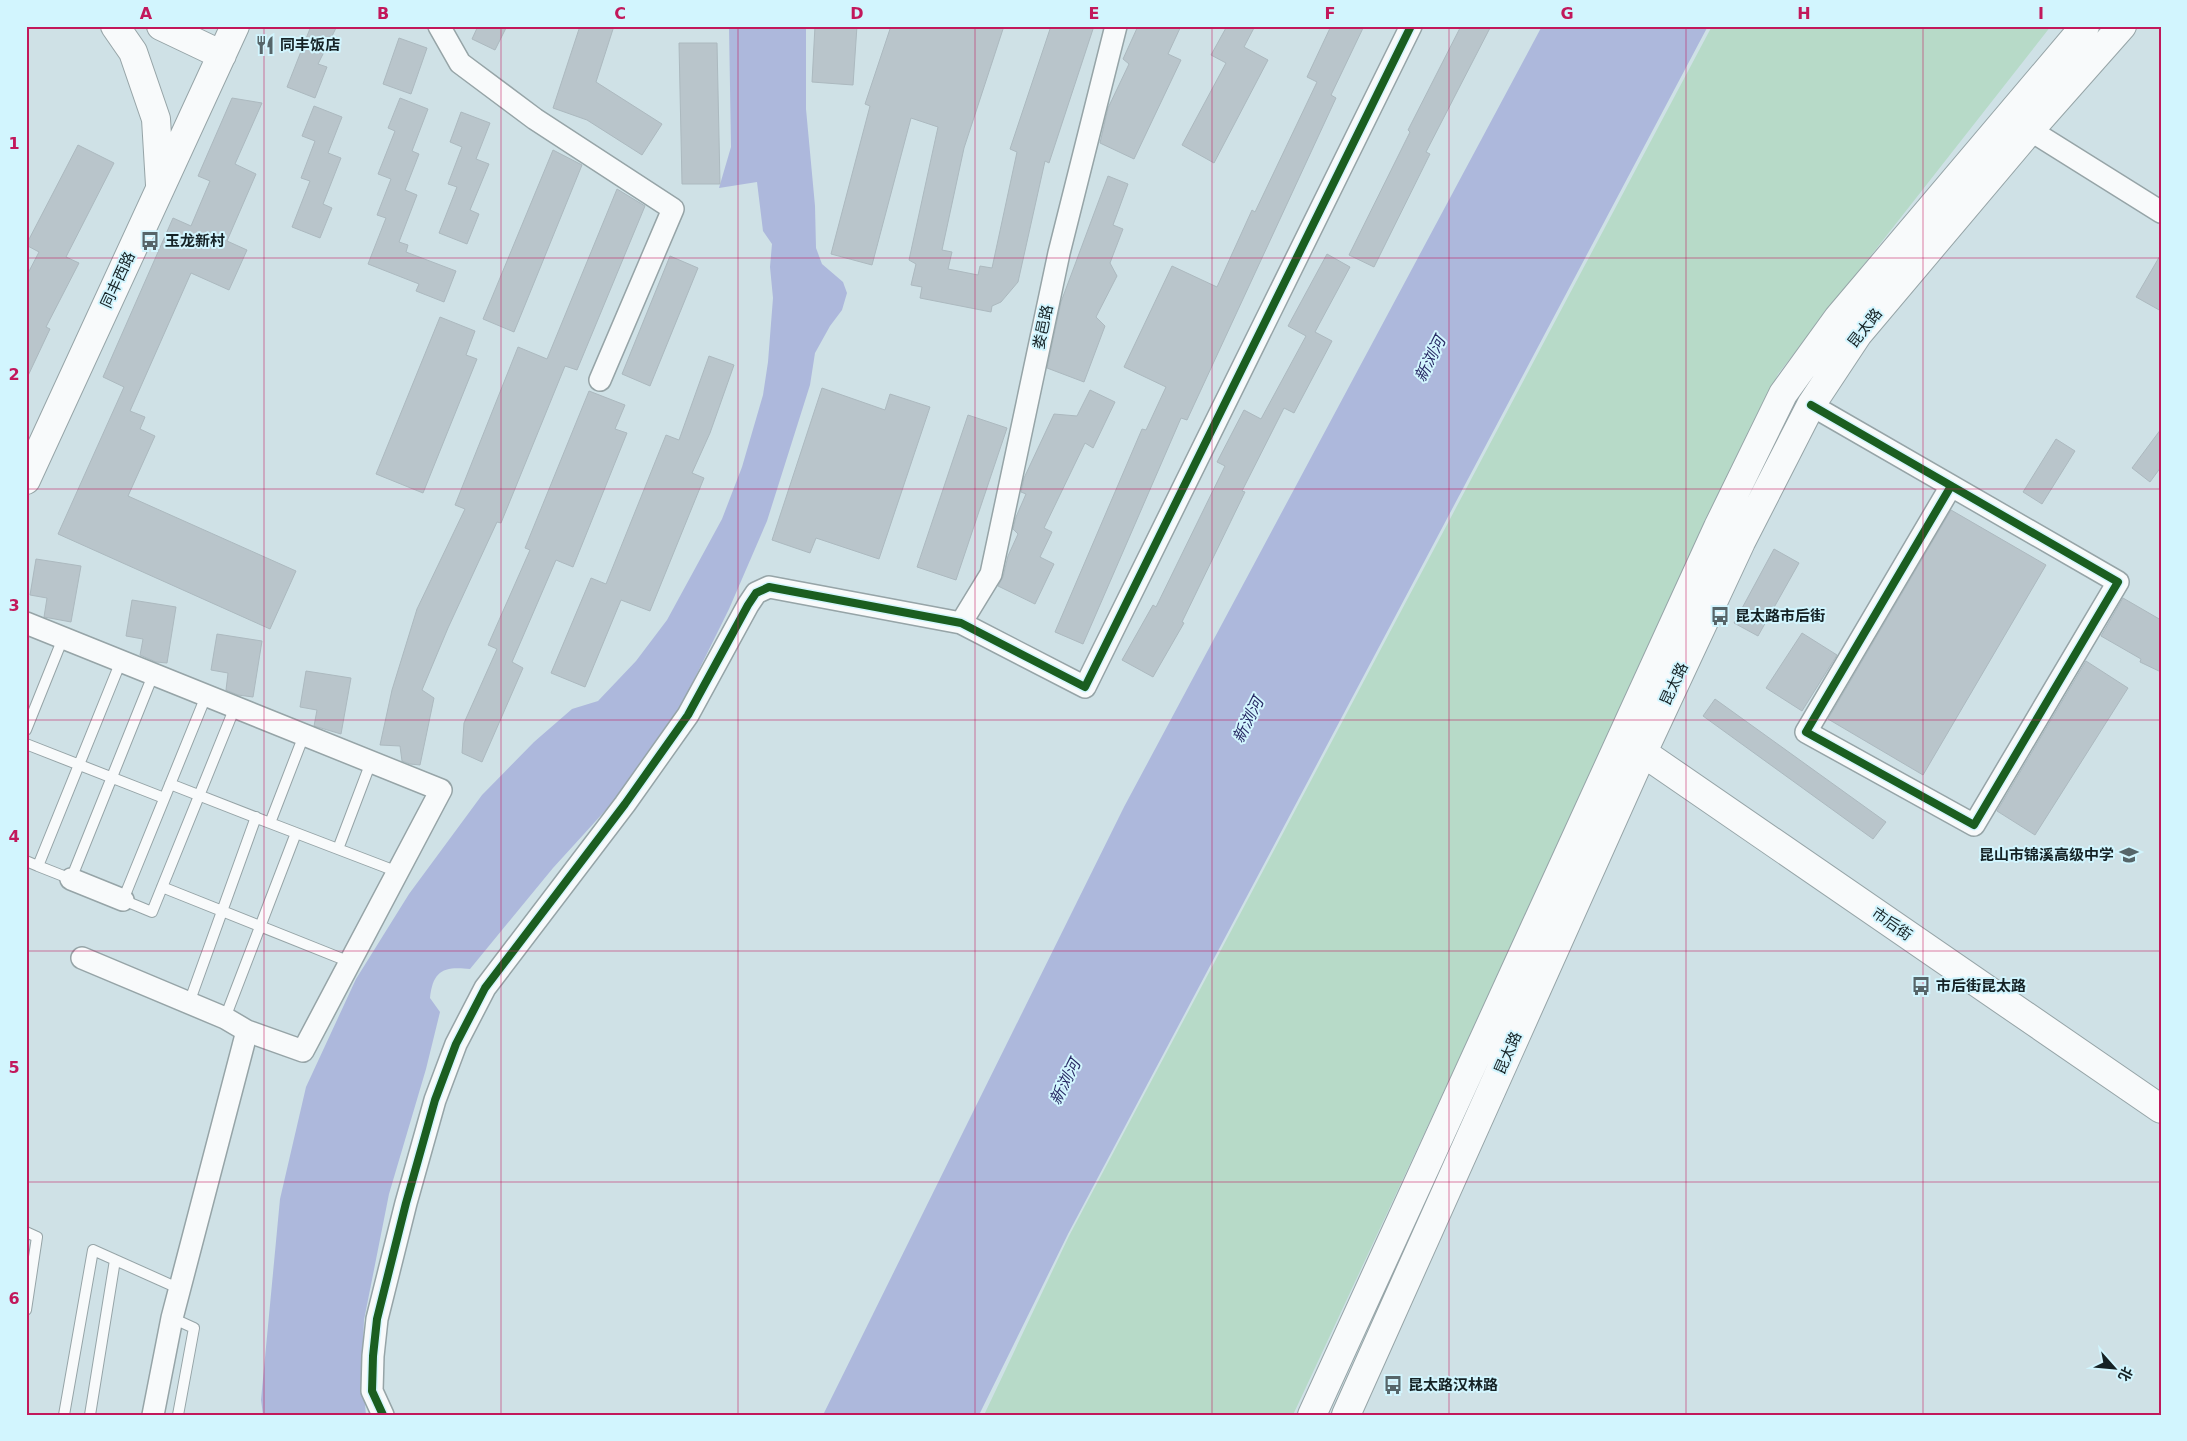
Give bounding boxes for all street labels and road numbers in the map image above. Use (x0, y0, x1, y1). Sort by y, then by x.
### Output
street label: 同丰西路 (97, 249, 139, 311)
street label: 娄邑路 (1030, 303, 1056, 351)
street label: 昆太路 (1844, 305, 1886, 351)
street label: 昆太路 (1656, 660, 1692, 708)
street label: 市后街 (1868, 904, 1916, 944)
street label: 昆太路 (1491, 1029, 1525, 1077)

